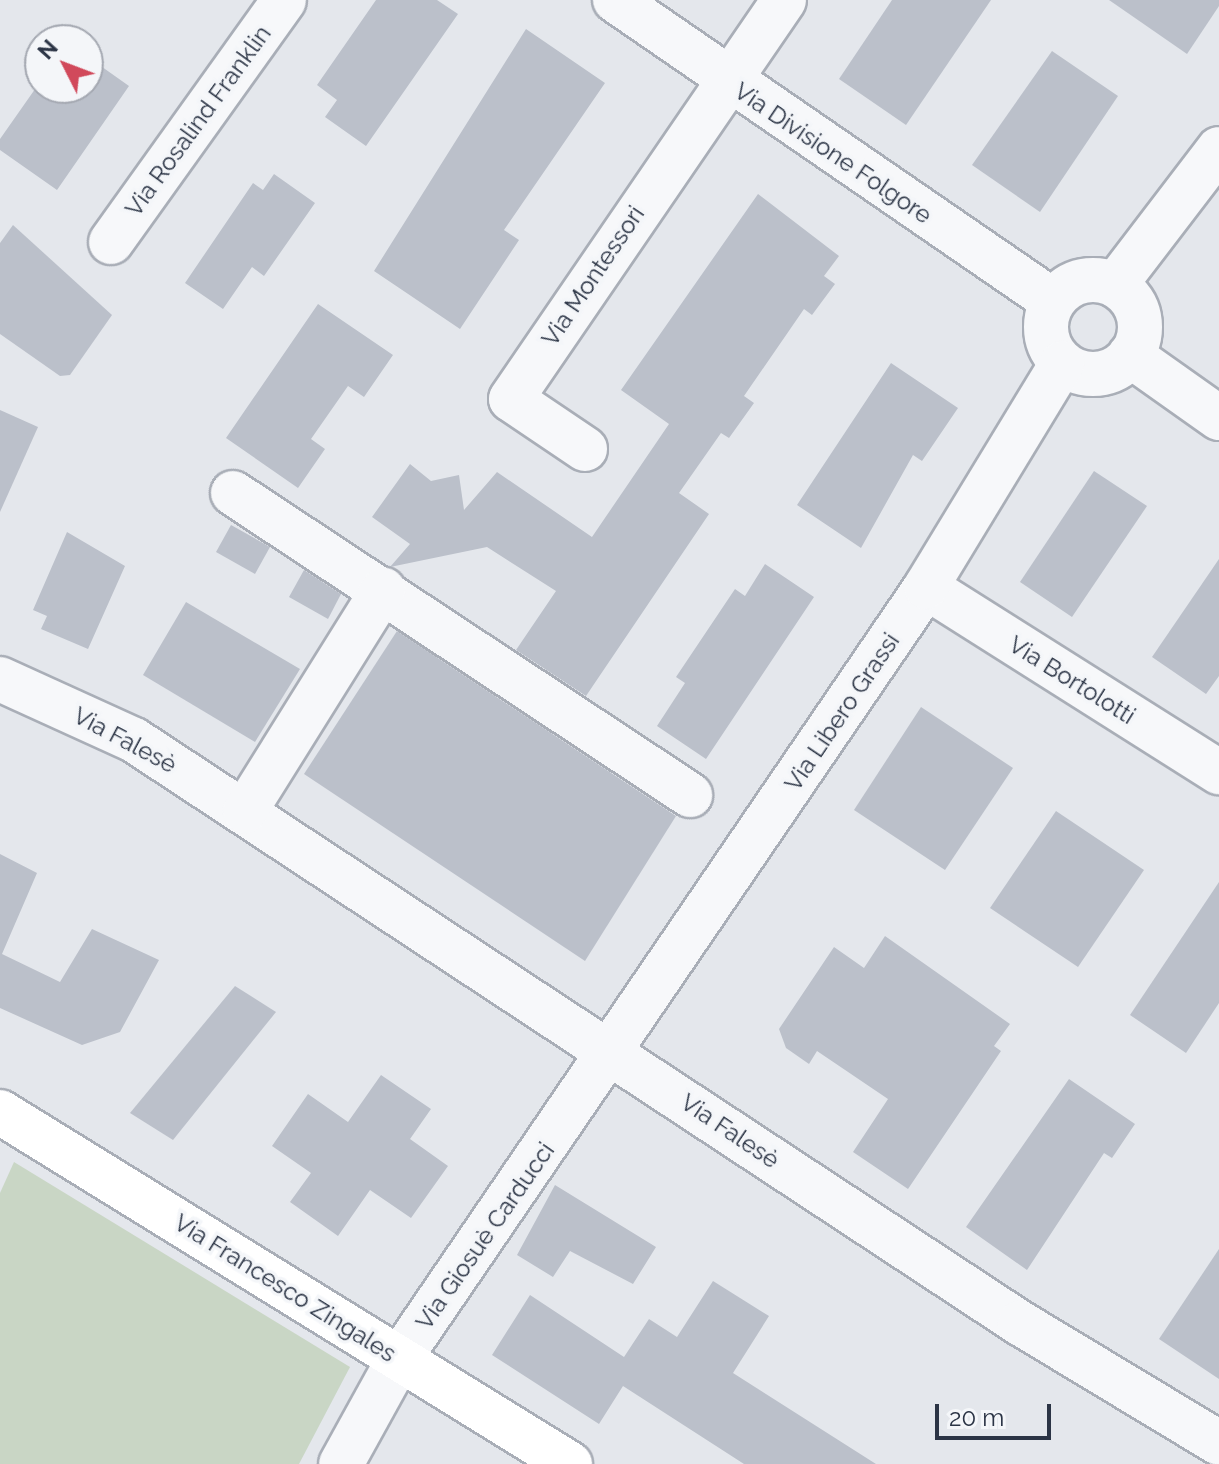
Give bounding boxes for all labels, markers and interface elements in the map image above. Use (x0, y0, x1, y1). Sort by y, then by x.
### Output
street label: Via Rosalind Franklin (119, 20, 277, 222)
north arrow (24, 24, 104, 104)
text: N (32, 34, 63, 64)
street label: Via Divisione Folgore (729, 76, 937, 230)
street label: Via Montessori (536, 200, 650, 352)
street label: Via Libero Grassi (779, 628, 905, 796)
street label: Via Bortolotti (1004, 630, 1140, 730)
street label: Via Falesè (68, 701, 182, 779)
street label: Via Falesè (675, 1088, 785, 1174)
street label: Via Giosuè Carducci (410, 1137, 560, 1335)
street label: Via Francesco Zingales (169, 1208, 401, 1368)
scale bar (939, 1388, 1055, 1438)
text: 20 m (949, 1403, 1004, 1432)

